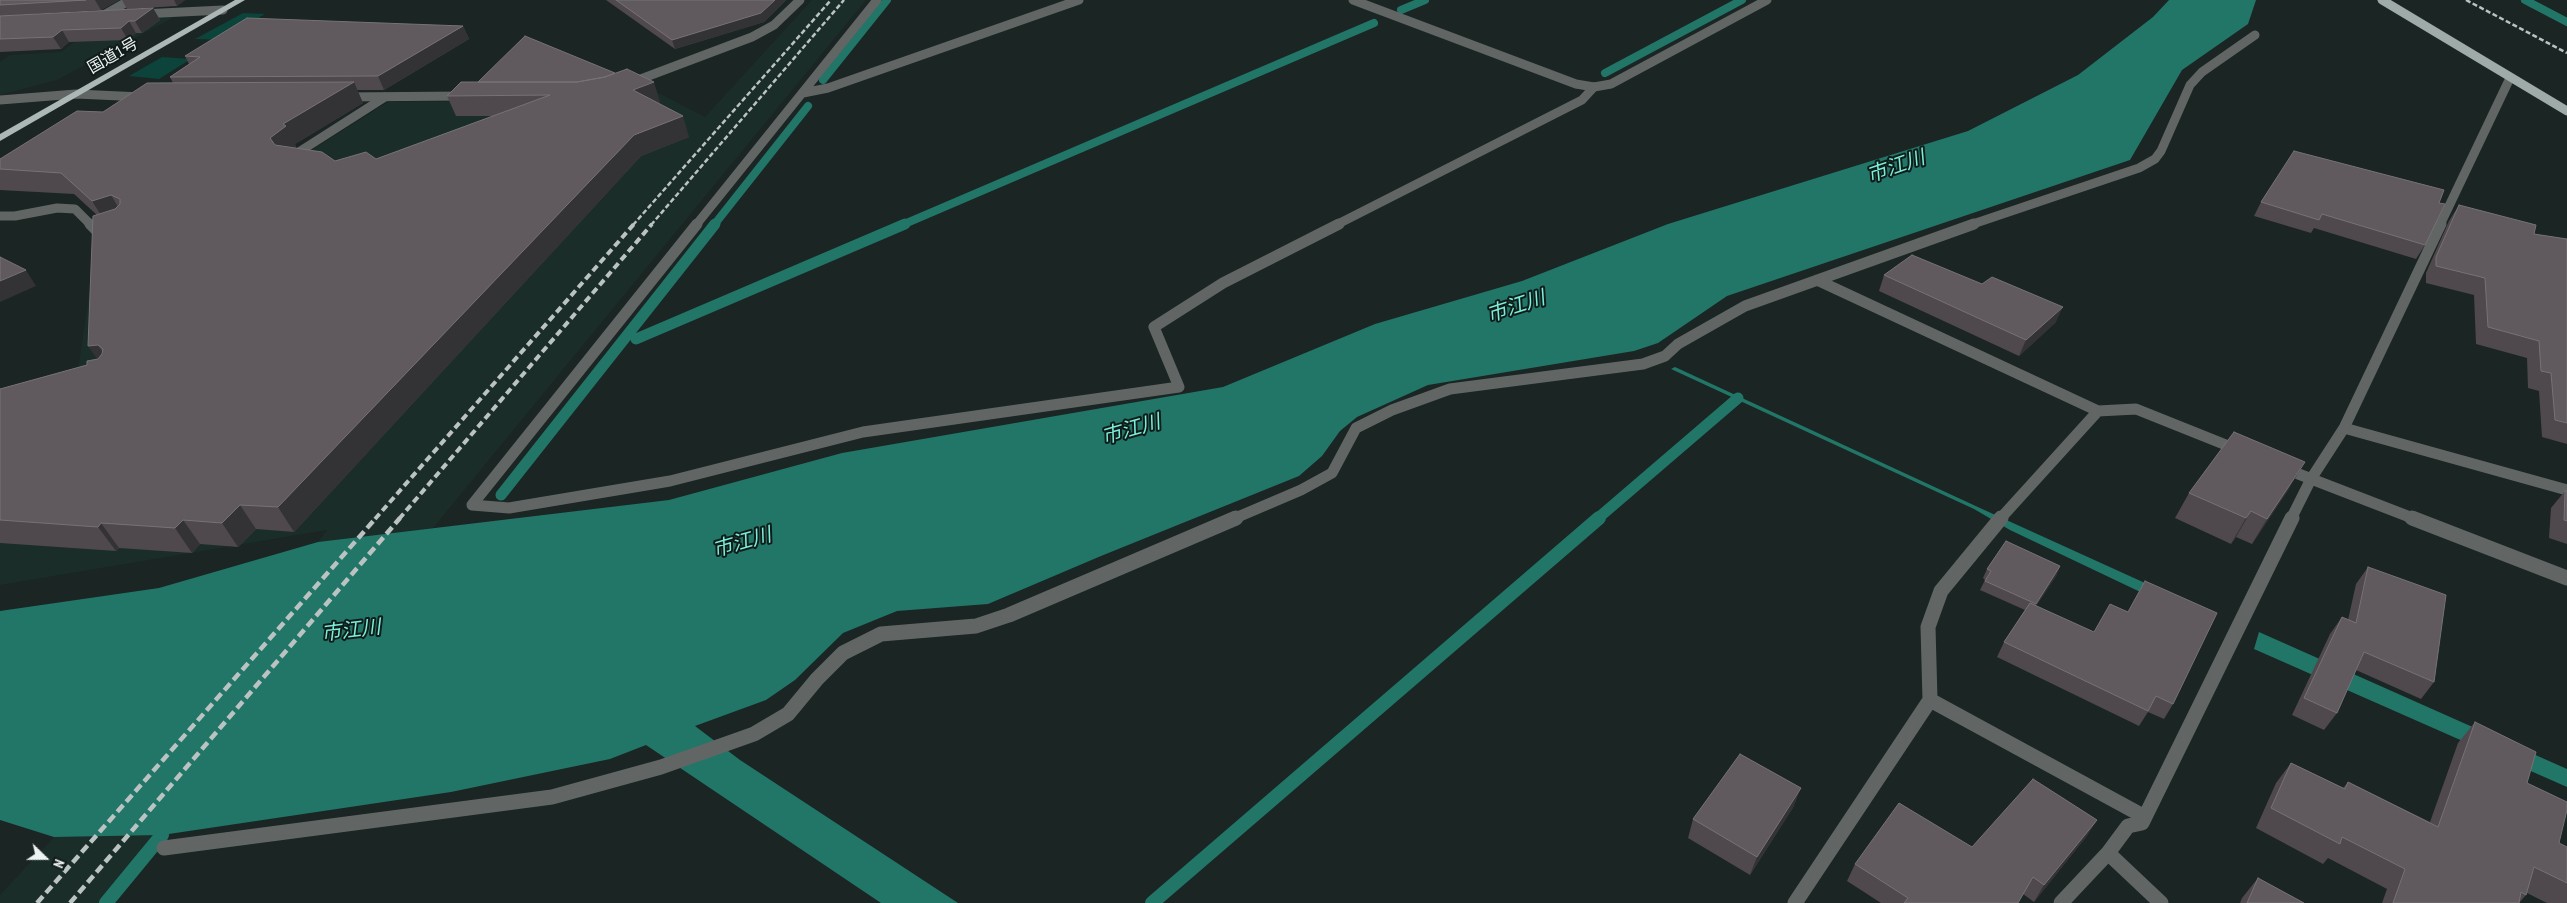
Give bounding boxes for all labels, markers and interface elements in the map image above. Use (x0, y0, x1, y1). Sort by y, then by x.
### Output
street label: 国道1号 (84, 34, 142, 78)
water label: 市江川 (1864, 146, 1928, 188)
water label: 市江川 (1484, 286, 1548, 328)
water label: 市江川 (1099, 410, 1163, 450)
water label: 市江川 (710, 523, 774, 563)
water label: 市江川 (320, 615, 382, 647)
north arrow (20, 833, 70, 883)
text: N (49, 857, 69, 870)

